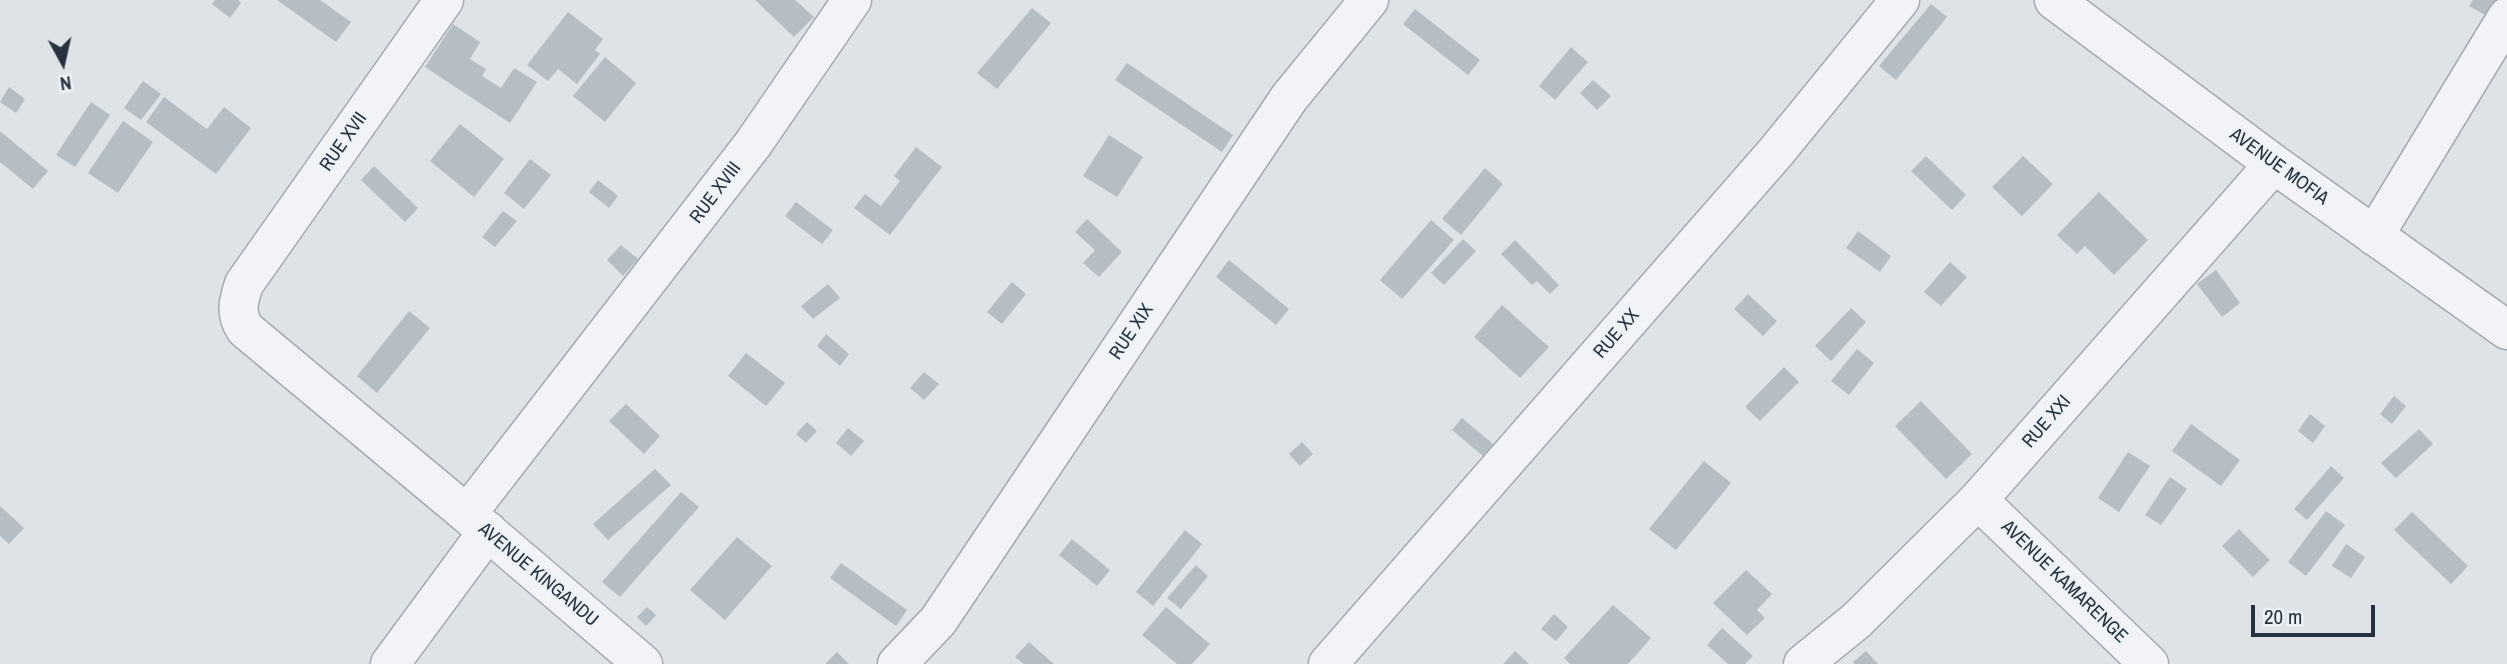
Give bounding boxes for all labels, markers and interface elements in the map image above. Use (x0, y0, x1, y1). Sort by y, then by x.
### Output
north arrow (28, 28, 98, 98)
text: N (59, 70, 73, 97)
street label: RUE XVII (316, 108, 372, 176)
street label: AVENUE MOFIA (2225, 124, 2333, 210)
street label: RUE XVIII (686, 158, 746, 228)
street label: RUE XIX (1105, 300, 1159, 364)
street label: RUE XX (1589, 305, 1645, 363)
street label: RUE XXI (2018, 391, 2076, 453)
street label: AVENUE KAMARENGE (1996, 516, 2132, 648)
street label: AVENUE KINGANDU (473, 518, 603, 632)
scale bar (2255, 590, 2379, 634)
text: 20 m (2264, 602, 2302, 631)

